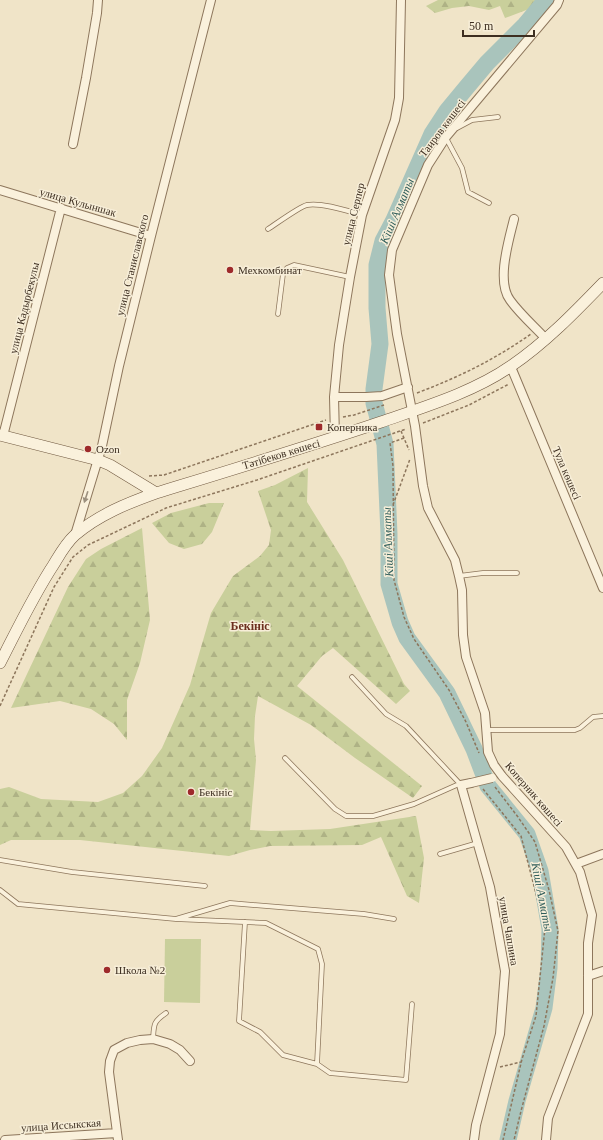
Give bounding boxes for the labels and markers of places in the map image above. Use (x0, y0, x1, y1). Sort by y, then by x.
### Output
place label: Мехкомбинат (238, 264, 302, 276)
marker: Мехкомбинат (225, 265, 235, 275)
place label: Коперника (327, 421, 378, 433)
marker: Коперника (314, 422, 324, 432)
place label: Ozon (96, 443, 120, 455)
marker: Ozon (83, 444, 93, 454)
place label: Бекініс (199, 786, 233, 798)
marker: Бекініс (186, 787, 196, 797)
place label: Школа №2 (115, 964, 165, 976)
marker: Школа №2 (102, 965, 112, 975)

